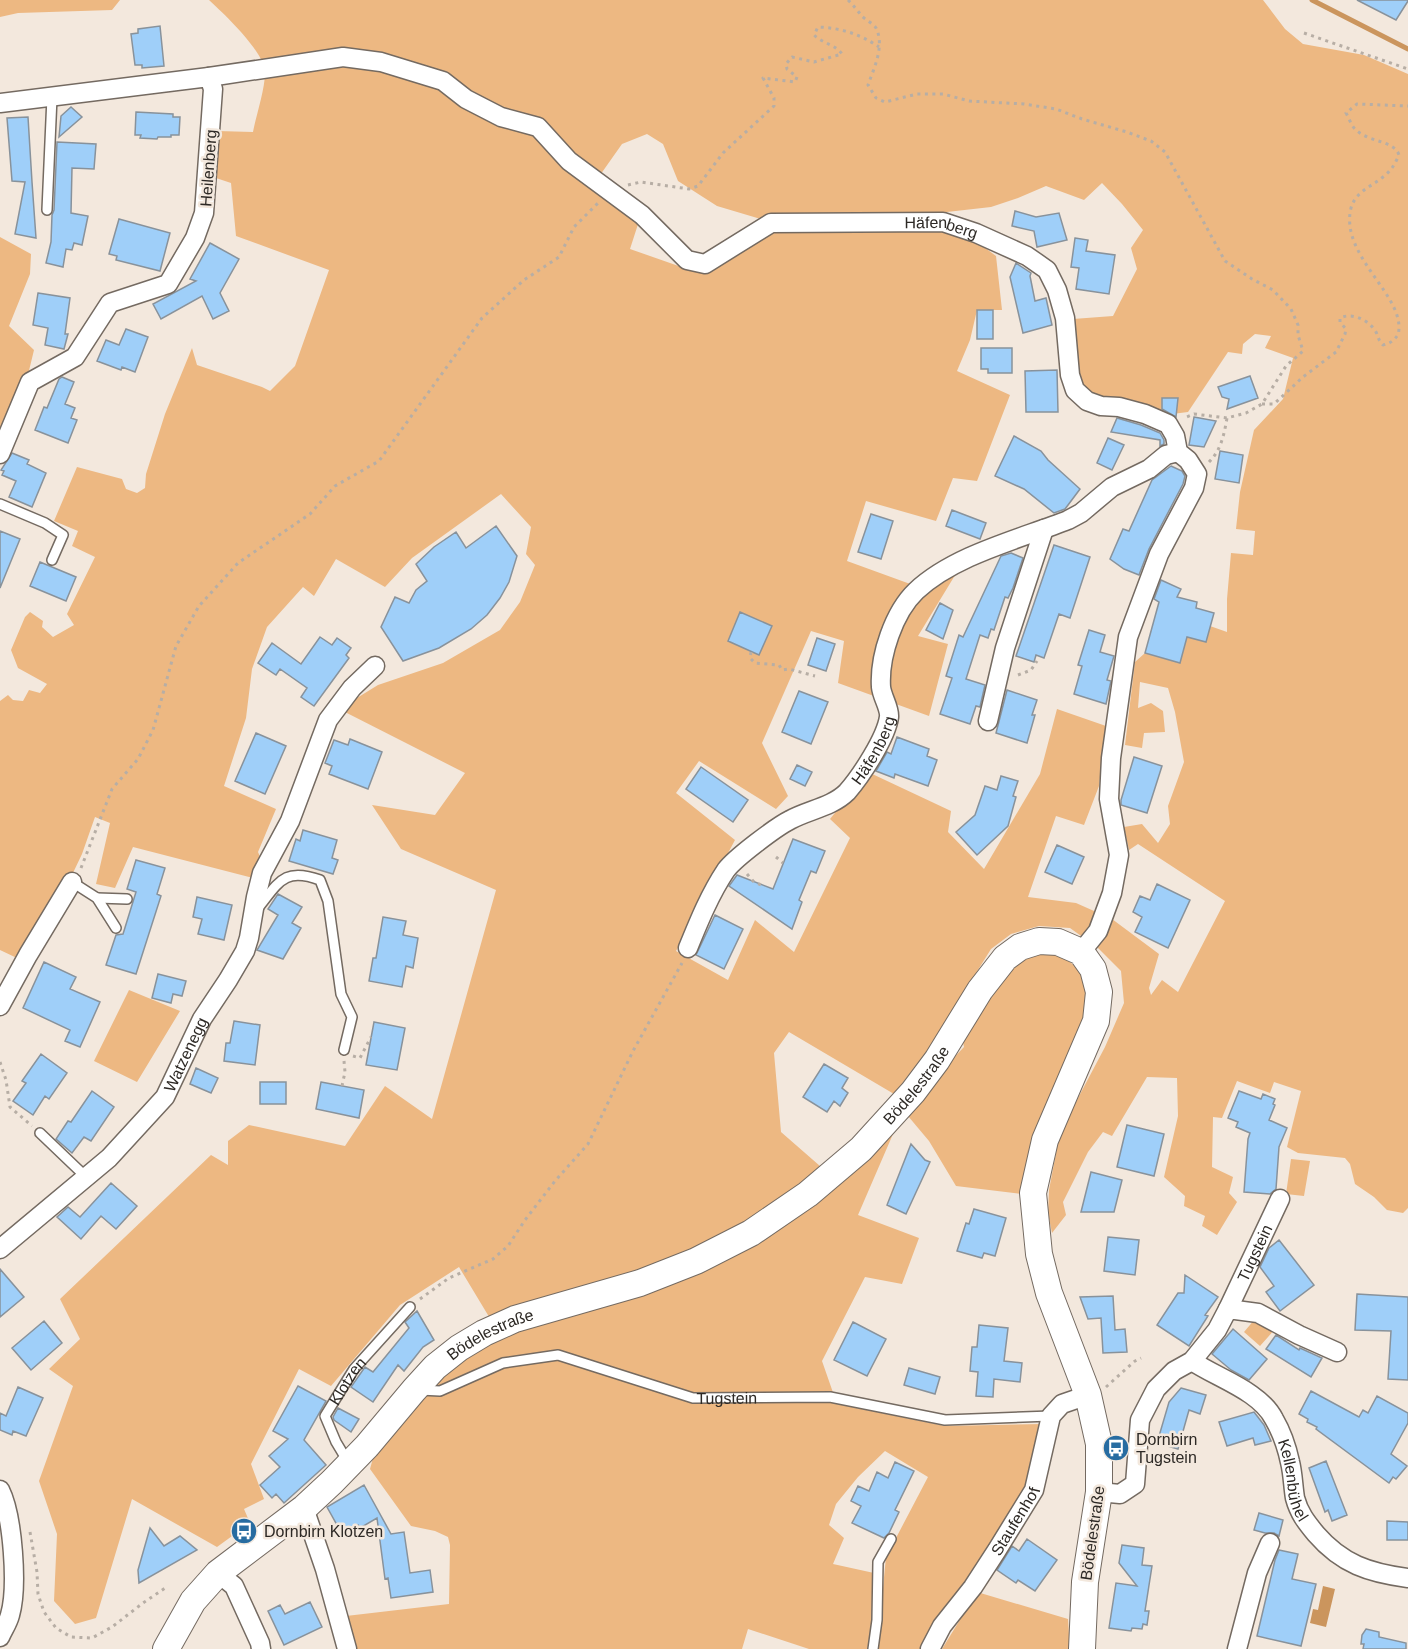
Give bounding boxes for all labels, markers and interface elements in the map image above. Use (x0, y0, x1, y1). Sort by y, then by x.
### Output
street label: Heilenberg (197, 129, 220, 207)
street label: Häfenberg (904, 214, 980, 242)
street label: Häfenberg (848, 715, 898, 788)
street label: Watzenegg (161, 1015, 211, 1095)
street label: Bödelestraße (880, 1043, 953, 1128)
street label: Tugstein (1234, 1222, 1276, 1284)
street label: Bödelestraße (444, 1306, 536, 1363)
street label: Klotzen (326, 1354, 369, 1408)
street label: Tugstein (696, 1390, 757, 1407)
place label: Dornbirn Tugstein (1136, 1431, 1197, 1466)
bus stop icon: Dornbirn Tugstein (1101, 1433, 1131, 1463)
street label: Kellenbühel (1275, 1437, 1311, 1524)
street label: Staufenhof (988, 1485, 1043, 1559)
street label: Bödelestraße (1077, 1485, 1108, 1581)
bus stop icon: Dornbirn Klotzen (229, 1516, 259, 1546)
place label: Dornbirn Klotzen (264, 1523, 383, 1540)

